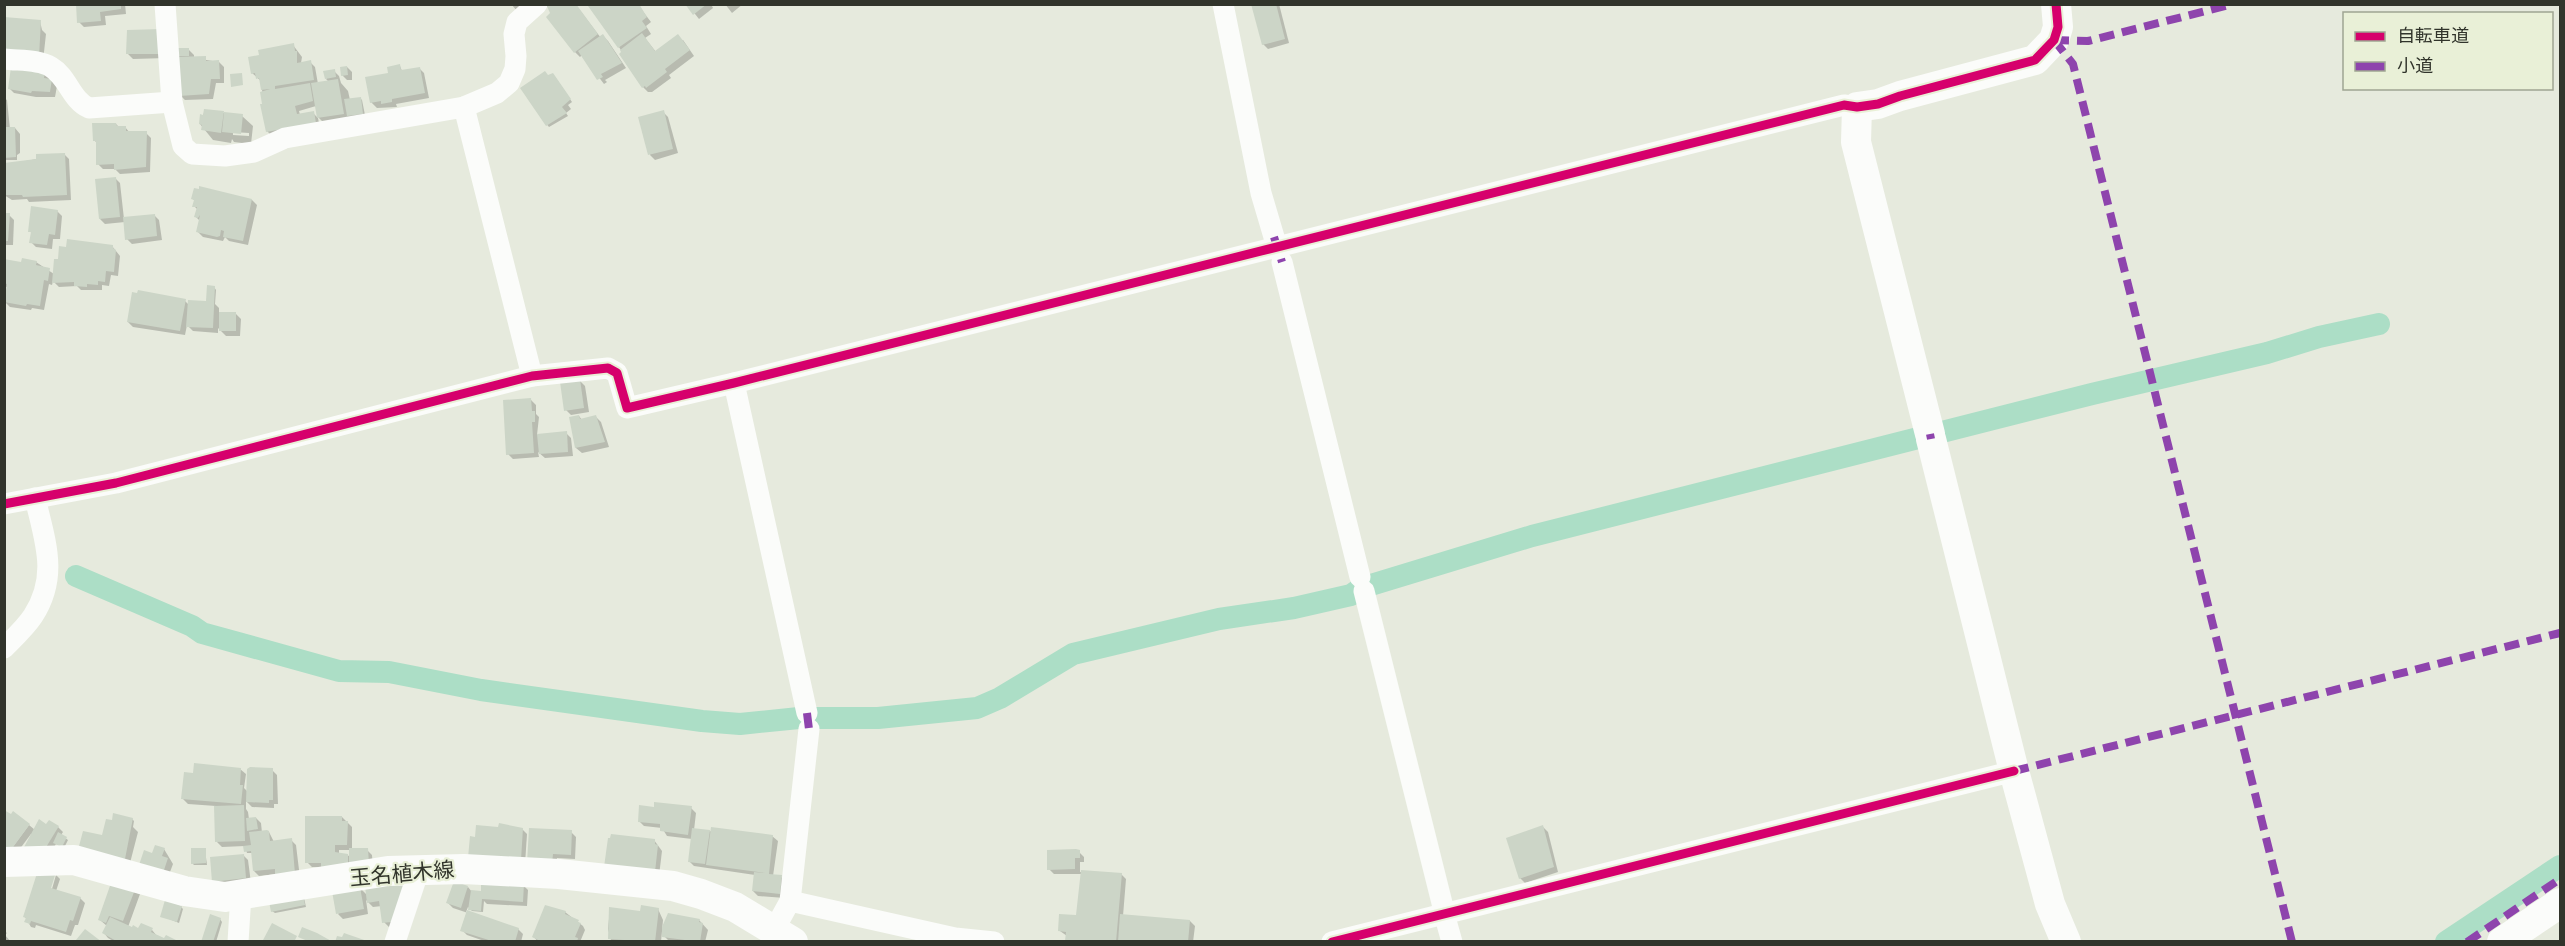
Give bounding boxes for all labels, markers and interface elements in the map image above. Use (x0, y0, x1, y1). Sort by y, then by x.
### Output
legend (2343, 12, 2553, 90)
text: 自転車道 (2397, 26, 2469, 46)
text: 小道 (2397, 56, 2433, 76)
street label: 玉名植木線 (349, 857, 455, 891)

